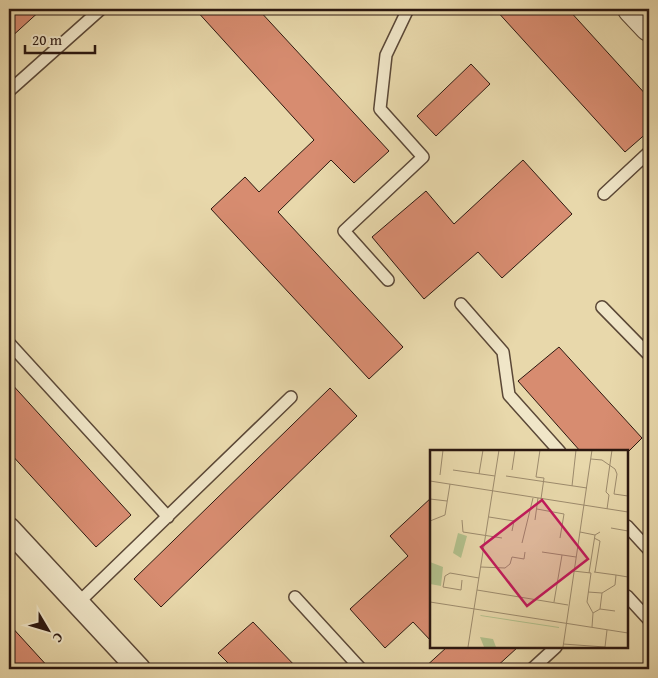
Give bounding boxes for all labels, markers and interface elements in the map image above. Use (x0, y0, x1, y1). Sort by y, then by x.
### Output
scale bar (25, 22, 95, 54)
text: 20 m (32, 29, 63, 50)
inset map (430, 450, 628, 648)
north arrow (22, 606, 72, 656)
text: С (48, 629, 69, 647)

